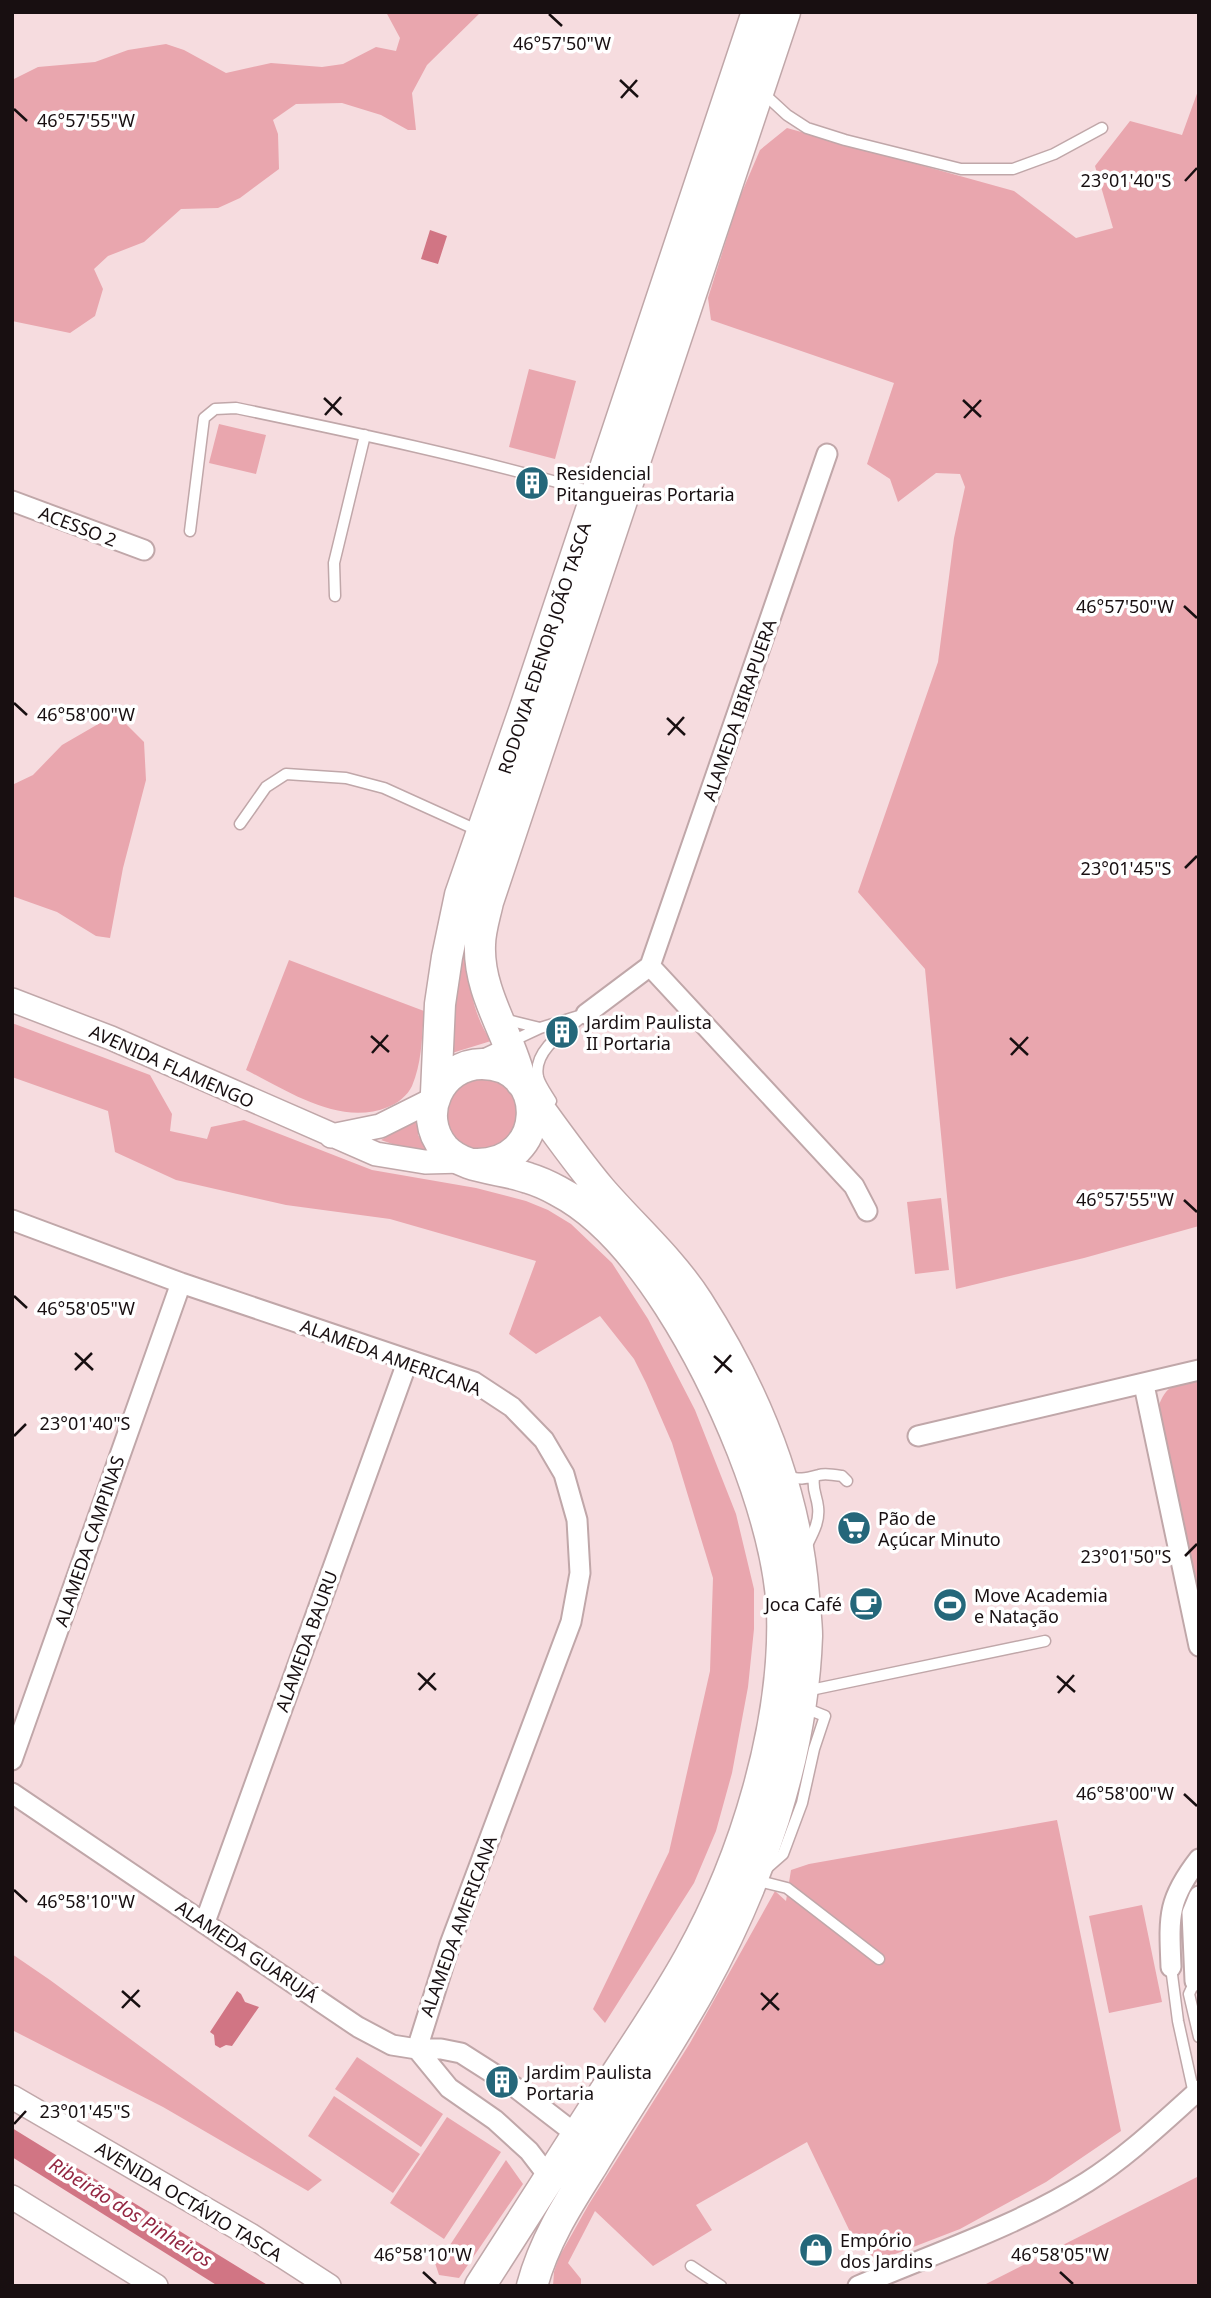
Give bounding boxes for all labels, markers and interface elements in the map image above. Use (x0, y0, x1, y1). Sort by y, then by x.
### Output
text: 46°57'50"W (513, 31, 611, 55)
text: 46°57'55"W (37, 108, 135, 132)
text: 23°01'40"S (1081, 168, 1171, 192)
place label: Residencial Pitangueiras Portaria (556, 461, 735, 506)
building icon: Residencial Pitangueiras Portaria (513, 464, 551, 502)
street label: ACESSO 2 (36, 500, 120, 552)
street label: RODOVIA EDENOR JOÃO TASCA (492, 518, 596, 777)
text: 46°57'50"W (1076, 594, 1174, 618)
street label: ALAMEDA IBIRAPUERA (697, 615, 782, 804)
text: 46°58'00"W (37, 702, 135, 726)
text: 23°01'45"S (1081, 856, 1171, 880)
place label: Jardim Paulista II Portaria (584, 1010, 712, 1055)
building icon: Jardim Paulista II Portaria (543, 1013, 581, 1051)
street label: AVENIDA FLAMENGO (86, 1019, 258, 1113)
text: 46°57'55"W (1076, 1187, 1174, 1211)
text: 46°58'05"W (37, 1296, 135, 1320)
street label: ALAMEDA AMERICANA (297, 1313, 485, 1401)
text: 23°01'40"S (40, 1411, 130, 1435)
street label: ALAMEDA CAMPINAS (49, 1452, 130, 1630)
place label: Pão de Açúcar Minuto (878, 1506, 1001, 1551)
supermarket icon: Pão de Açúcar Minuto (835, 1509, 873, 1547)
text: 23°01'50"S (1081, 1544, 1171, 1568)
street label: ALAMEDA BAURU (269, 1567, 343, 1715)
place label: Move Academia e Natação (974, 1583, 1108, 1628)
cafe icon: Joca Café (847, 1585, 885, 1623)
sports icon: Move Academia e Natação (931, 1586, 969, 1624)
place label: Joca Café (763, 1592, 842, 1616)
text: 46°58'00"W (1076, 1781, 1174, 1805)
street label: ALAMEDA AMERICANA (414, 1832, 502, 2020)
text: 46°58'10"W (37, 1889, 135, 1913)
street label: ALAMEDA GUARUJÁ (171, 1895, 323, 2008)
place label: Jardim Paulista Portaria (524, 2060, 652, 2105)
building icon: Jardim Paulista Portaria (483, 2063, 521, 2101)
text: 23°01'45"S (40, 2099, 130, 2123)
street label: AVENIDA OCTÁVIO TASCA (91, 2136, 287, 2267)
water label: Ribeirão dos Pinheiros (44, 2151, 218, 2273)
place label: Empório dos Jardins (840, 2228, 933, 2273)
shop icon: Empório dos Jardins (797, 2231, 835, 2269)
text: 46°58'10"W (374, 2242, 472, 2266)
text: 46°58'05"W (1011, 2242, 1109, 2266)

